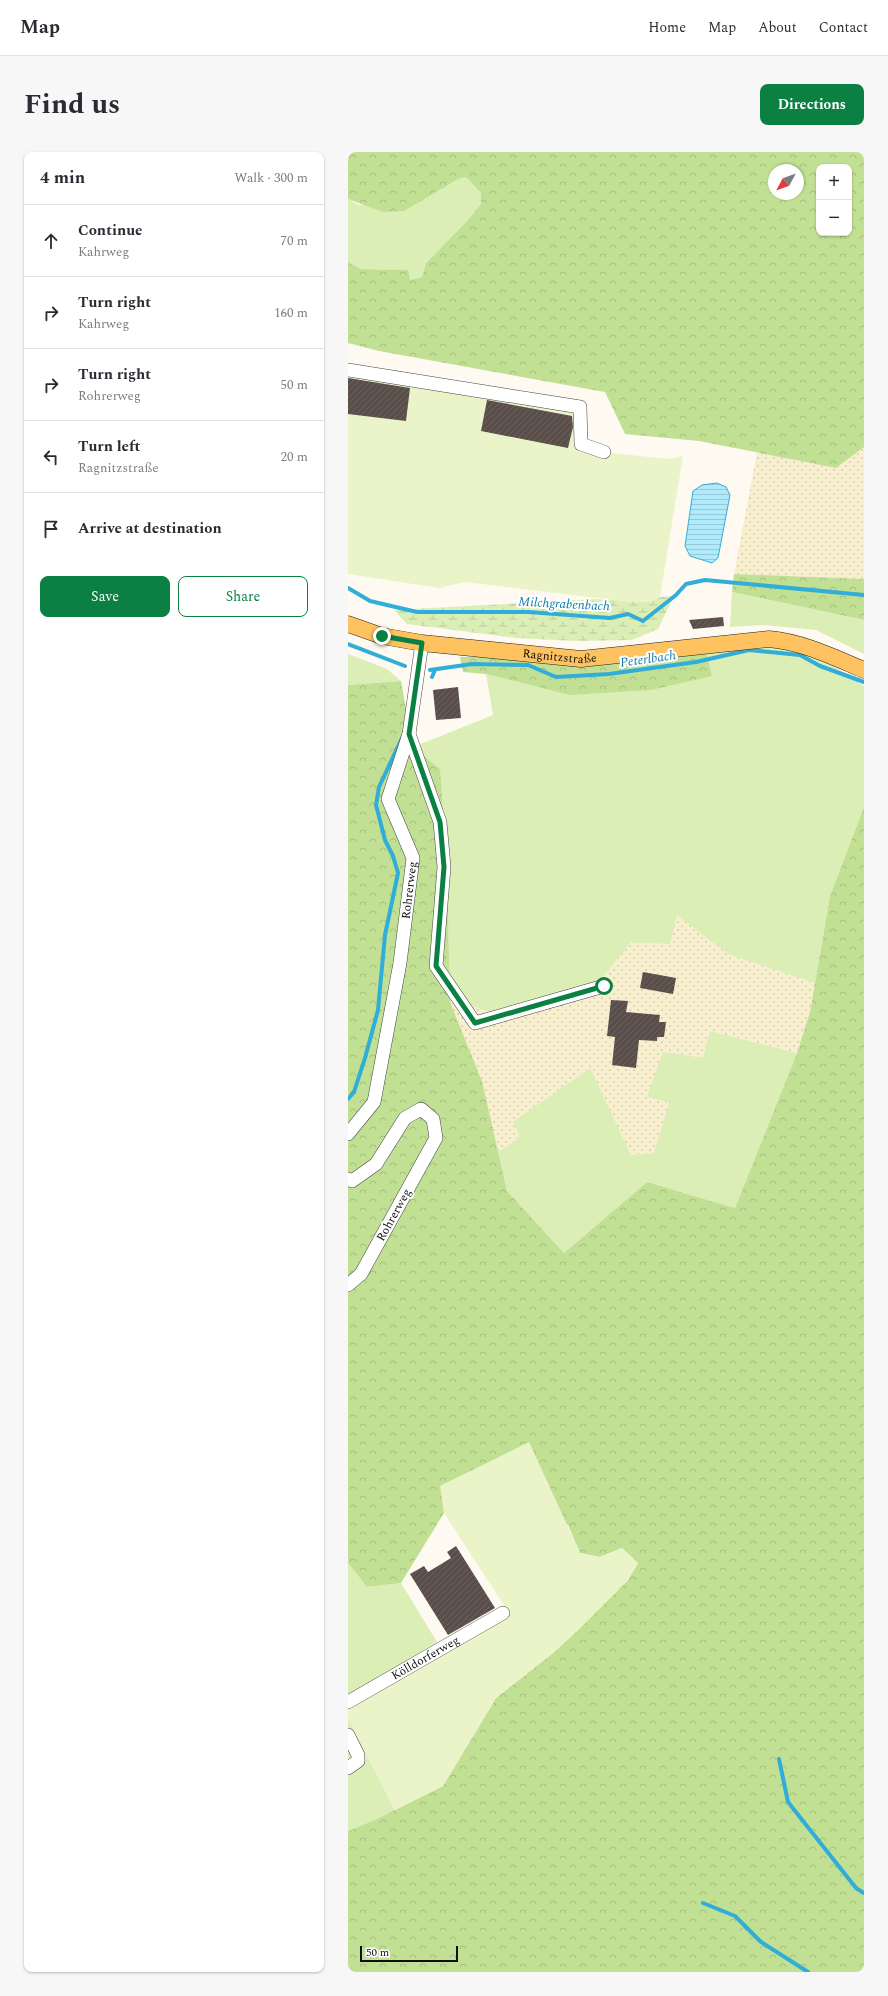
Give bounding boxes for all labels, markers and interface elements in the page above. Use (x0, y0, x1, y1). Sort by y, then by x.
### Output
text: Map (20, 13, 60, 42)
text: Home (648, 17, 686, 38)
text: Map (708, 17, 736, 38)
text: About (758, 17, 797, 38)
text: Contact (819, 17, 868, 38)
text: Find us (24, 83, 120, 126)
button: Directions (760, 84, 864, 125)
north arrow (768, 164, 804, 200)
map controls (816, 164, 852, 236)
button: + (816, 164, 852, 200)
text: 4 min (40, 165, 85, 191)
text: Walk · 300 m (234, 168, 308, 188)
button: − (816, 200, 852, 236)
text: Continue (78, 219, 143, 242)
icon: ahead (40, 230, 62, 252)
text: 70 m (281, 231, 308, 251)
text: Kahrweg (78, 242, 129, 262)
text: Turn right (78, 291, 151, 314)
icon: right (40, 302, 62, 324)
text: 160 m (274, 303, 308, 323)
text: Kahrweg (78, 314, 129, 334)
text: Turn right (78, 363, 151, 386)
icon: right (40, 374, 62, 396)
text: 50 m (281, 375, 308, 395)
text: Rohrerweg (78, 386, 141, 406)
text: Turn left (78, 435, 140, 458)
icon: left (40, 446, 62, 468)
text: 20 m (281, 447, 308, 467)
text: Ragnitzstraße (78, 458, 158, 478)
text: Arrive at destination (78, 517, 222, 540)
icon: arrive (40, 518, 62, 540)
button: Save (40, 576, 170, 617)
button: Share (178, 576, 308, 617)
water label: Milchgrabenbach (518, 592, 611, 616)
route end (373, 627, 391, 645)
street label: Ragnitzstraße (522, 644, 598, 669)
water label: Peterlbach (619, 645, 677, 673)
street label: Rohrerweg (396, 860, 422, 920)
route start (595, 977, 613, 995)
street label: Rohrerweg (372, 1185, 416, 1245)
street label: Kölldorferweg (387, 1630, 463, 1685)
scale bar (360, 1944, 458, 1963)
text: 50 m (366, 1944, 389, 1961)

